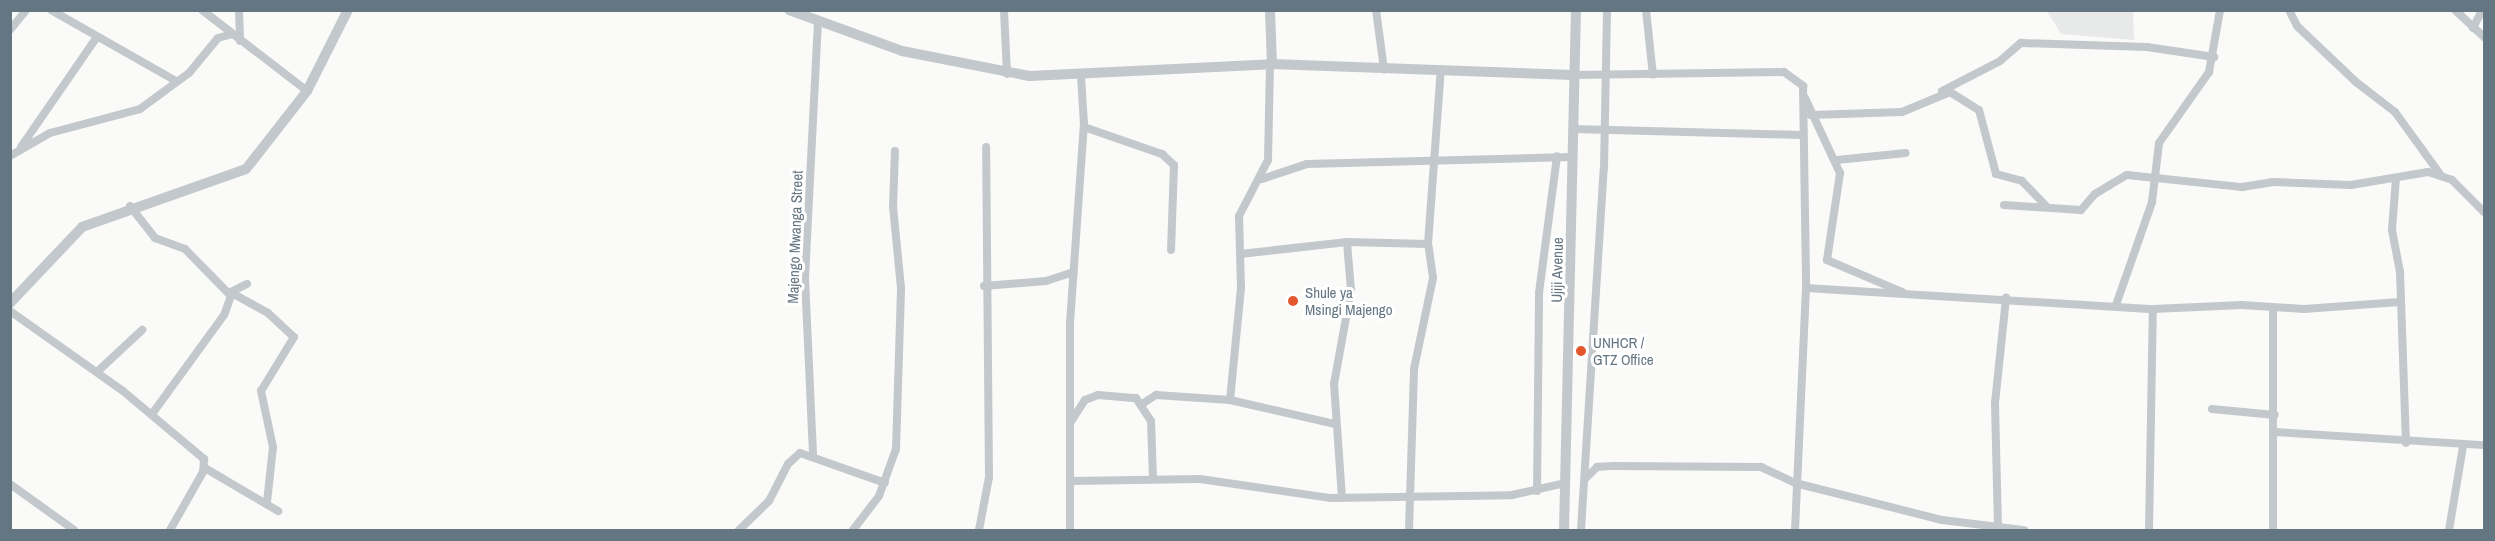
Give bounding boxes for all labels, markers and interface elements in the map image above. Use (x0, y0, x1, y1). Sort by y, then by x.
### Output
street label: Majengo Mwanga Street (784, 170, 806, 304)
street label: Ujiji Avenue (1547, 237, 1567, 303)
place label: Shule ya Msingi Majengo (1305, 283, 1393, 318)
marker: Shule ya Msingi Majengo (1286, 294, 1300, 308)
place label: UNHCR / GTZ Office (1593, 333, 1654, 368)
marker: UNHCR / GTZ Office (1574, 344, 1588, 358)

